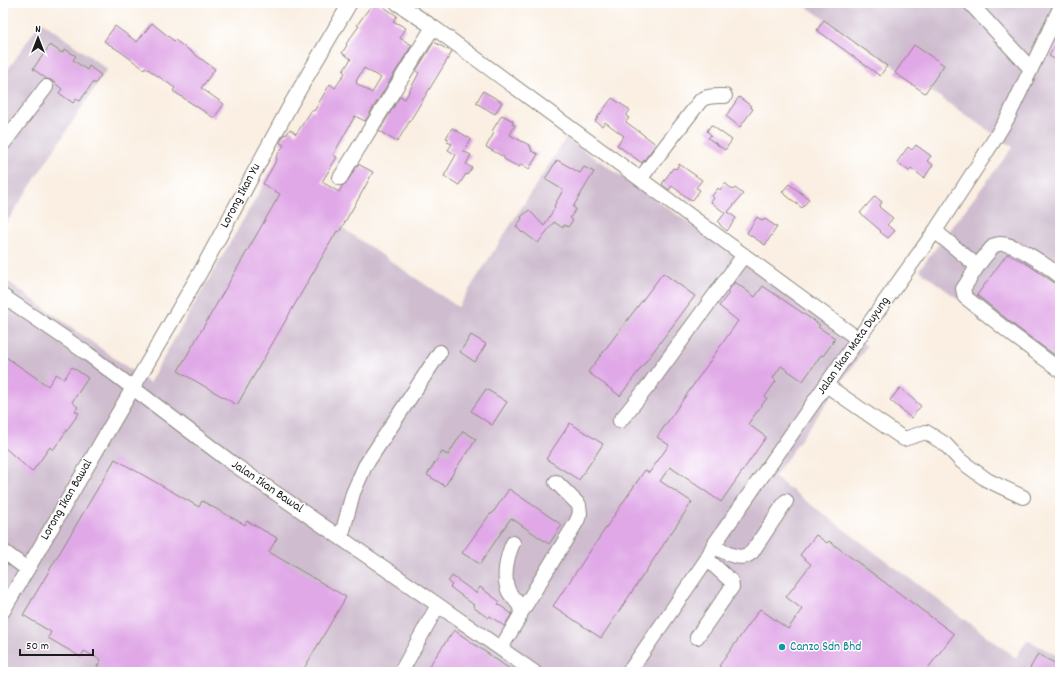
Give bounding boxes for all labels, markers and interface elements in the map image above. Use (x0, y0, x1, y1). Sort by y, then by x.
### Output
north arrow (18, 18, 58, 58)
text: N (35, 22, 41, 38)
street label: Lorong Ikan Yu (216, 160, 266, 232)
street label: Jalan Ikan Mata Duyung (813, 293, 895, 399)
street label: Lorong Ikan Bawal (36, 456, 98, 544)
street label: Jalan Ikan Bawal (227, 456, 307, 518)
scale bar (20, 631, 93, 657)
text: 50 m (26, 638, 49, 655)
place label: Canzo Sdn Bhd (790, 638, 861, 657)
marker: Canzo Sdn Bhd (777, 642, 787, 652)

